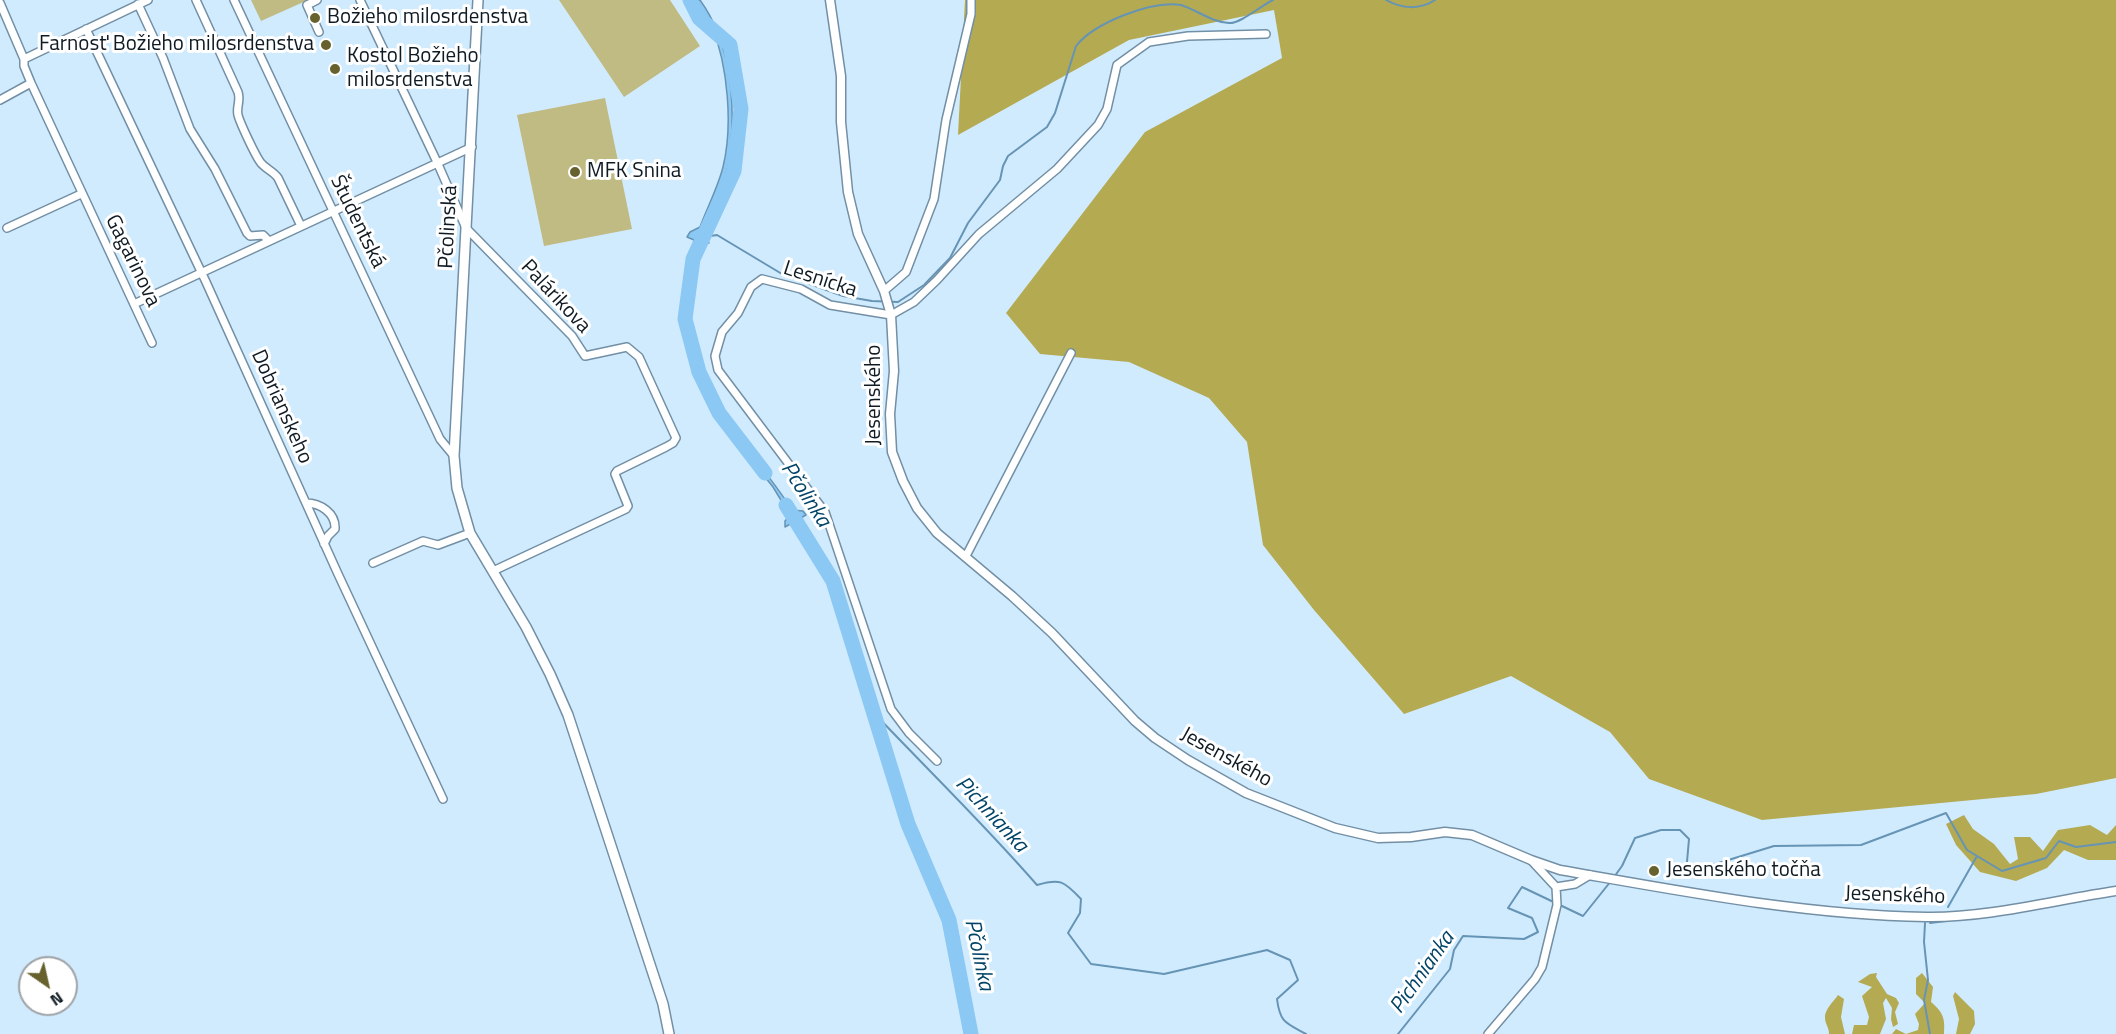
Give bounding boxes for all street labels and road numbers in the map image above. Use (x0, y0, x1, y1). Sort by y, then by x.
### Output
street label: Študentská (324, 171, 390, 273)
street label: Pčolinská (434, 185, 464, 269)
street label: Gagarinova (99, 211, 165, 311)
street label: Palárikova (515, 255, 595, 339)
street label: Lesnícka (780, 256, 860, 304)
street label: Jesenského (862, 345, 888, 445)
street label: Dobrianskeho (245, 346, 317, 468)
street label: Jesenského (1176, 723, 1276, 793)
street label: Jesenského (1844, 882, 1946, 910)

